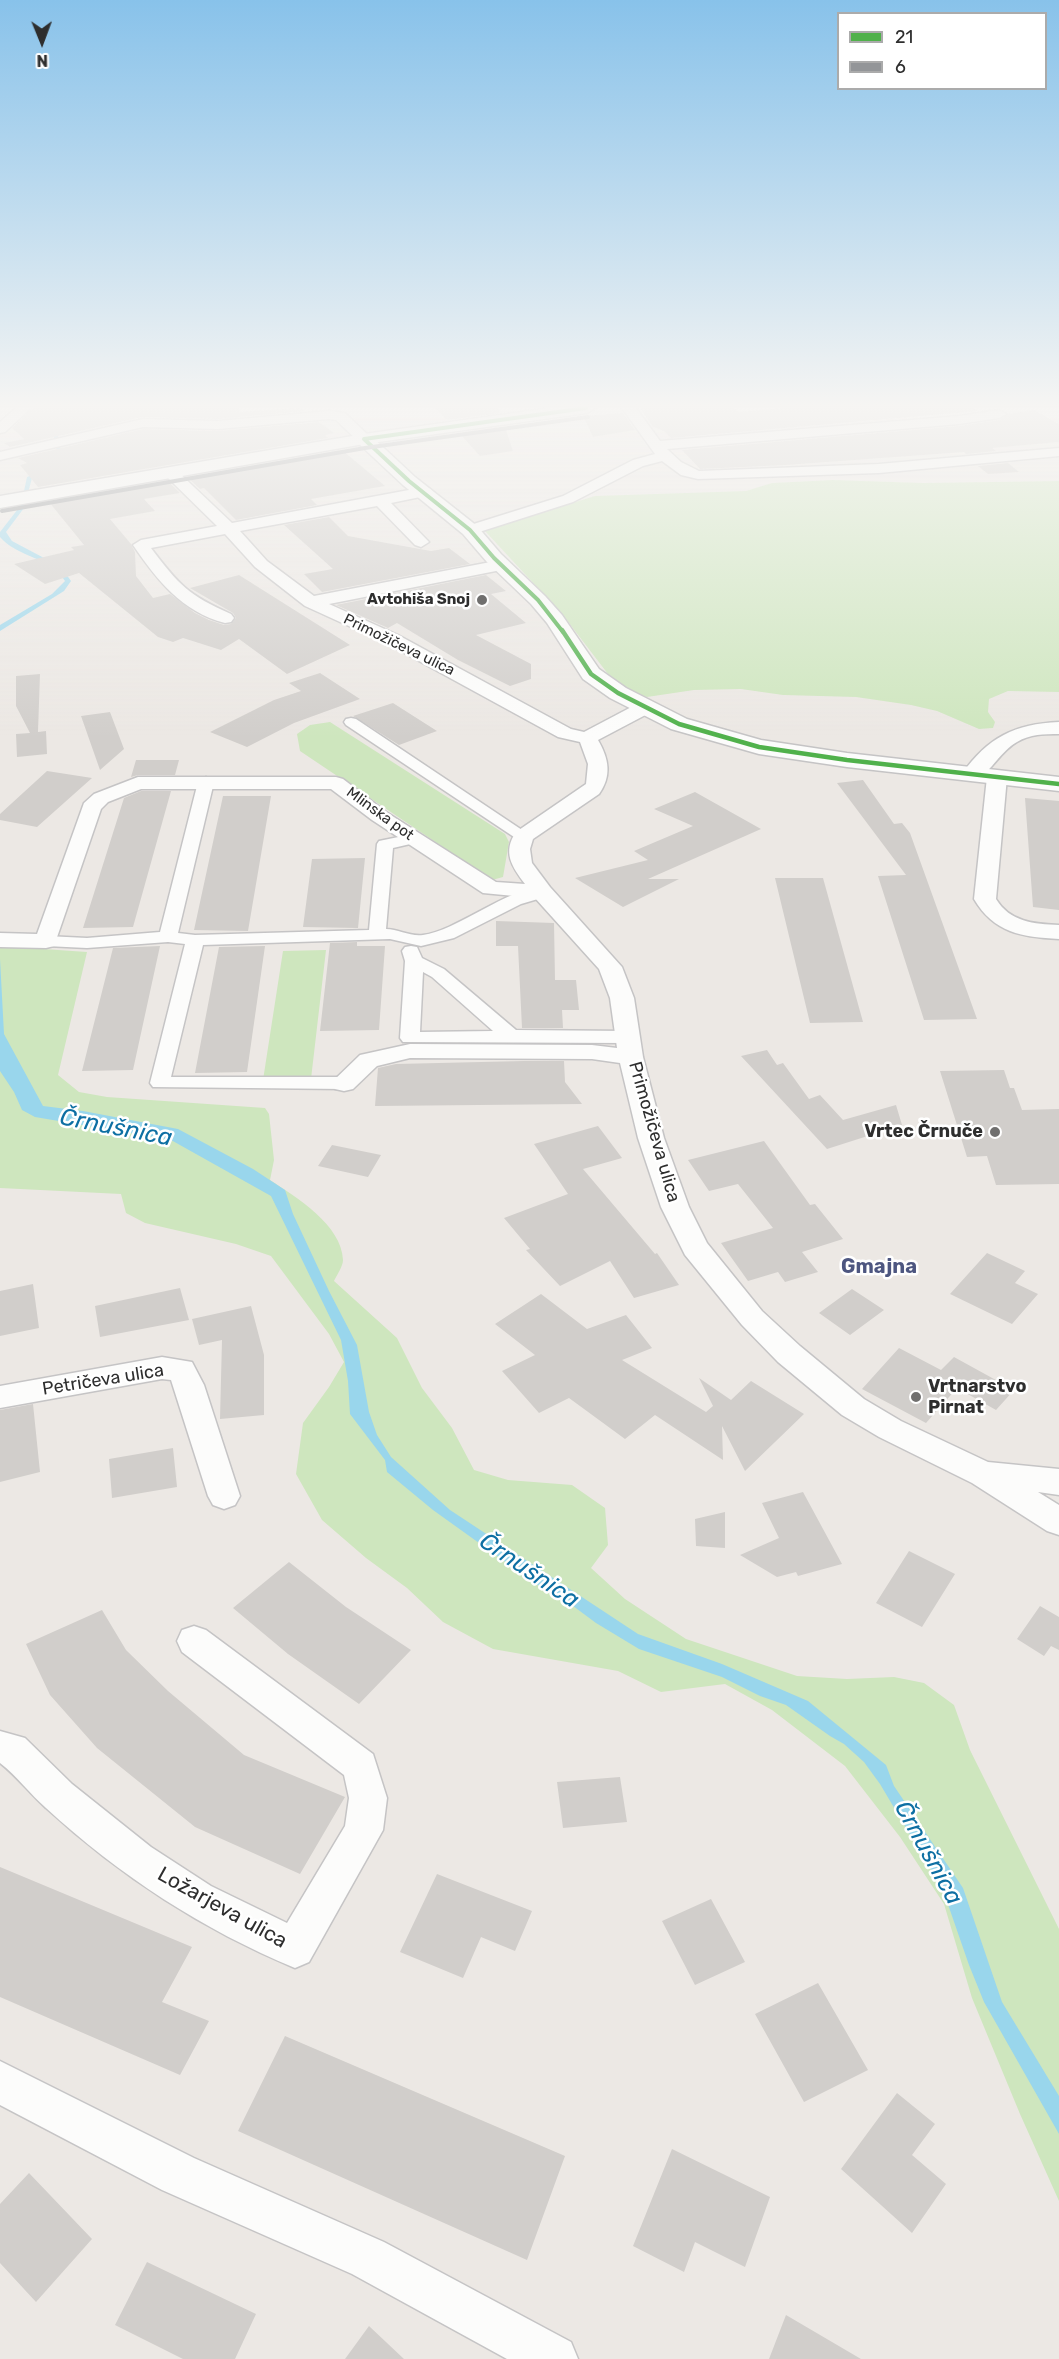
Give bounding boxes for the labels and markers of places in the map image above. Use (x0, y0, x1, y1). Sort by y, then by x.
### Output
place label: Avtohiša Snoj (367, 591, 470, 609)
marker: Avtohiša Snoj (475, 593, 489, 607)
place label: Vrtec Črnuče (864, 1121, 983, 1143)
marker: Vrtec Črnuče (988, 1125, 1002, 1139)
place label: Vrtnarstvo Pirnat (928, 1376, 1026, 1418)
marker: Vrtnarstvo Pirnat (909, 1390, 923, 1404)

